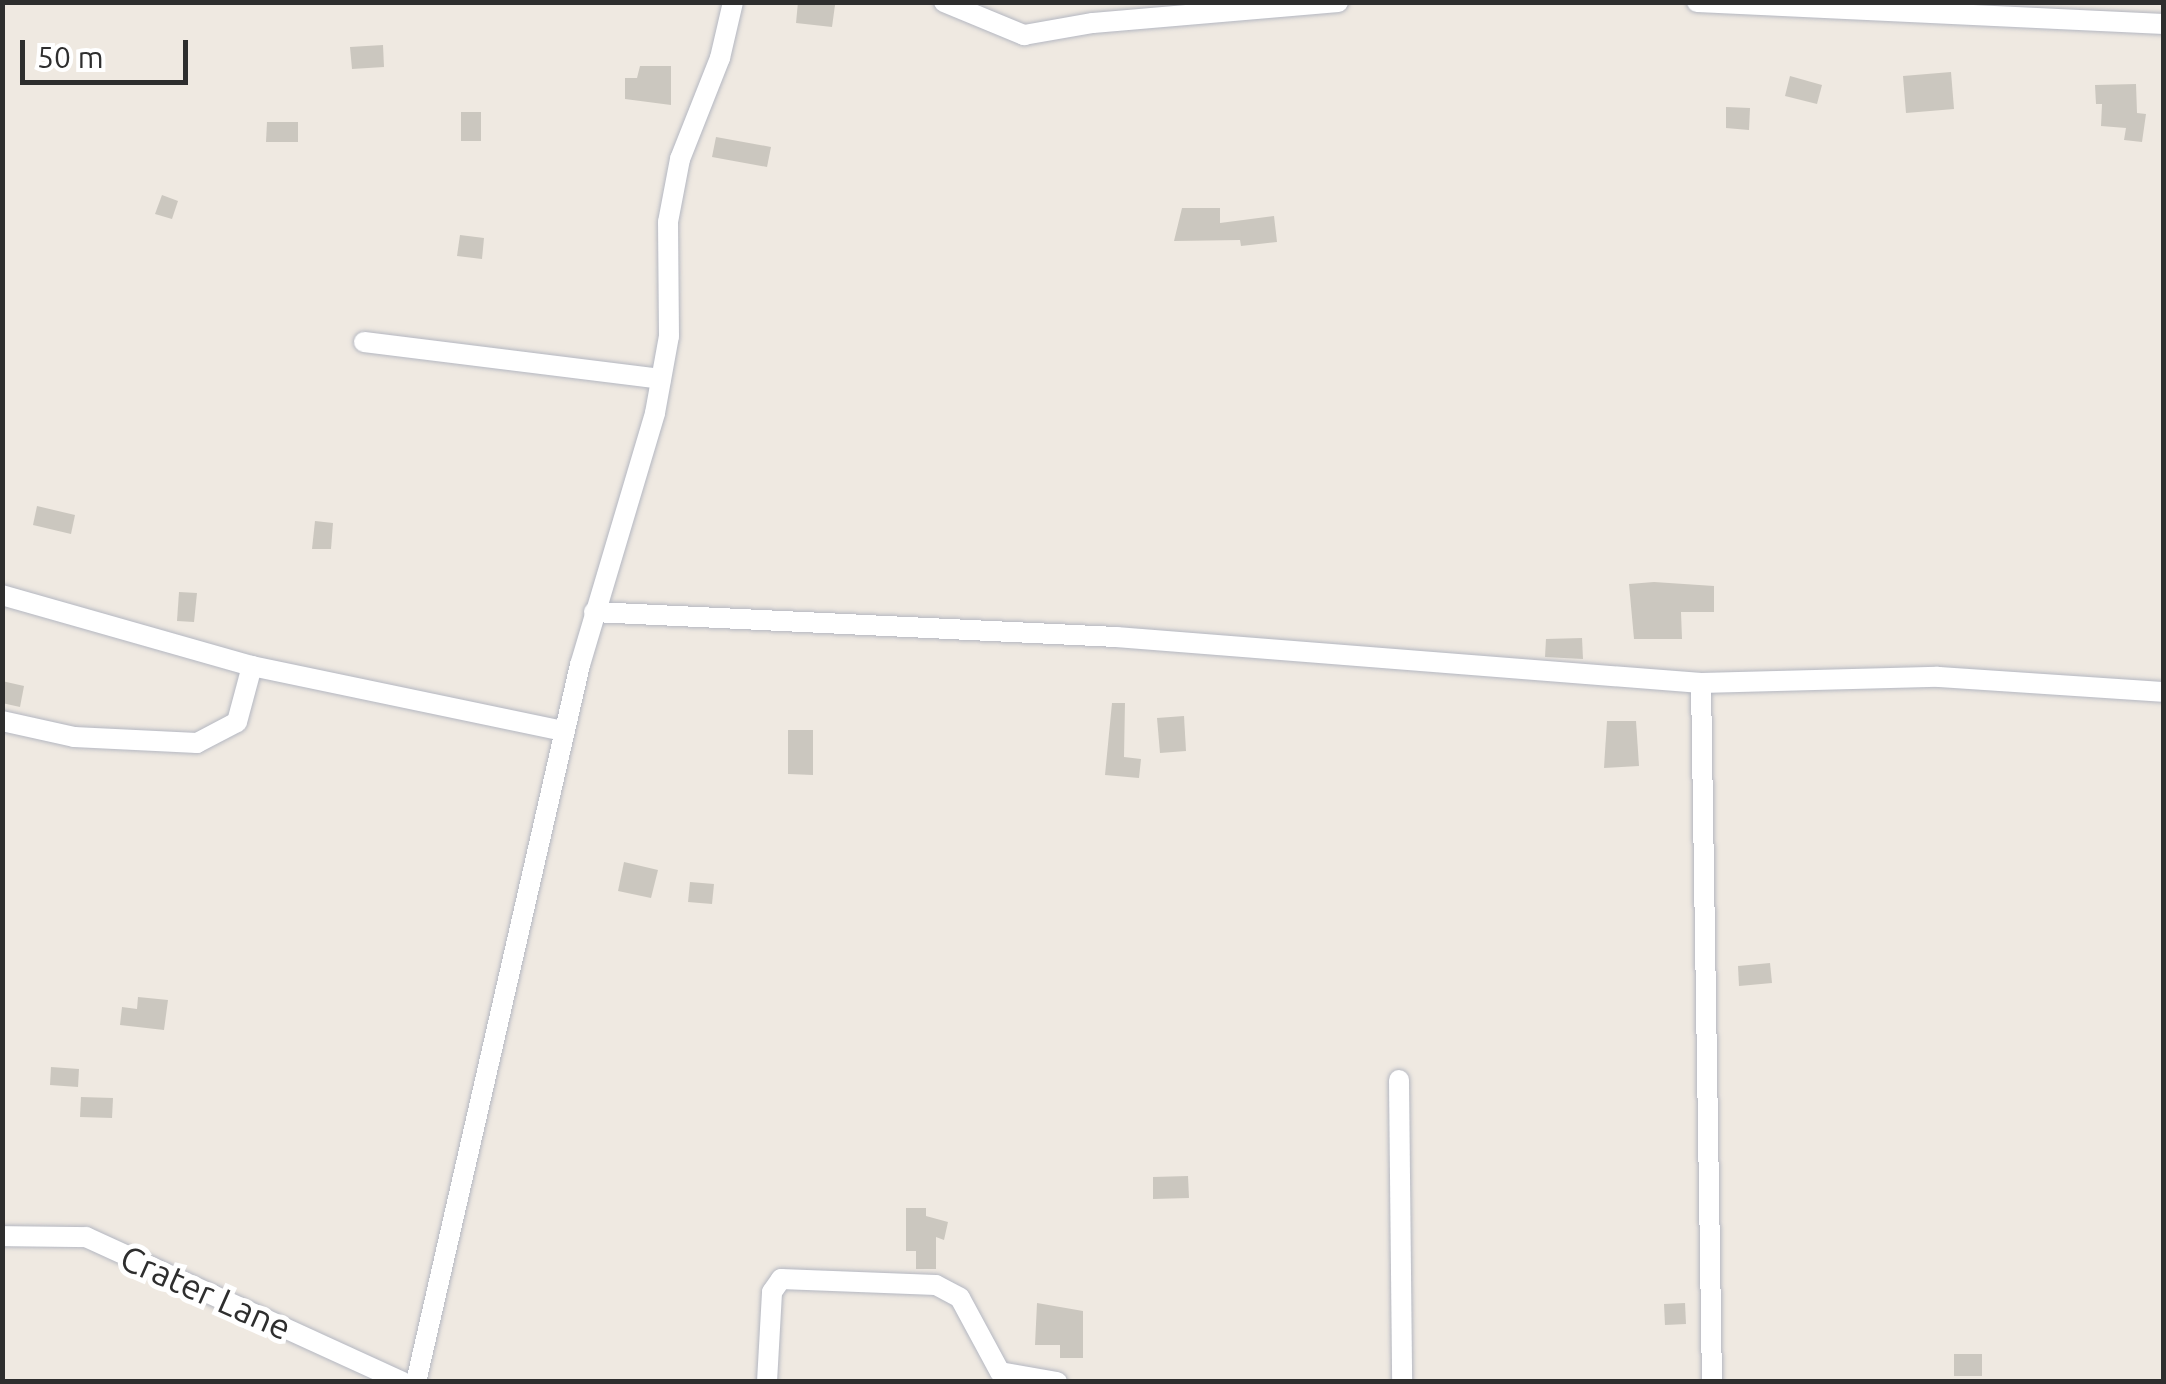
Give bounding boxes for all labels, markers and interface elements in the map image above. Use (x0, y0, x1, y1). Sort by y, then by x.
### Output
scale bar (25, 20, 192, 82)
text: 50 m (37, 40, 104, 74)
street label: Crater Lane (114, 1236, 298, 1348)

